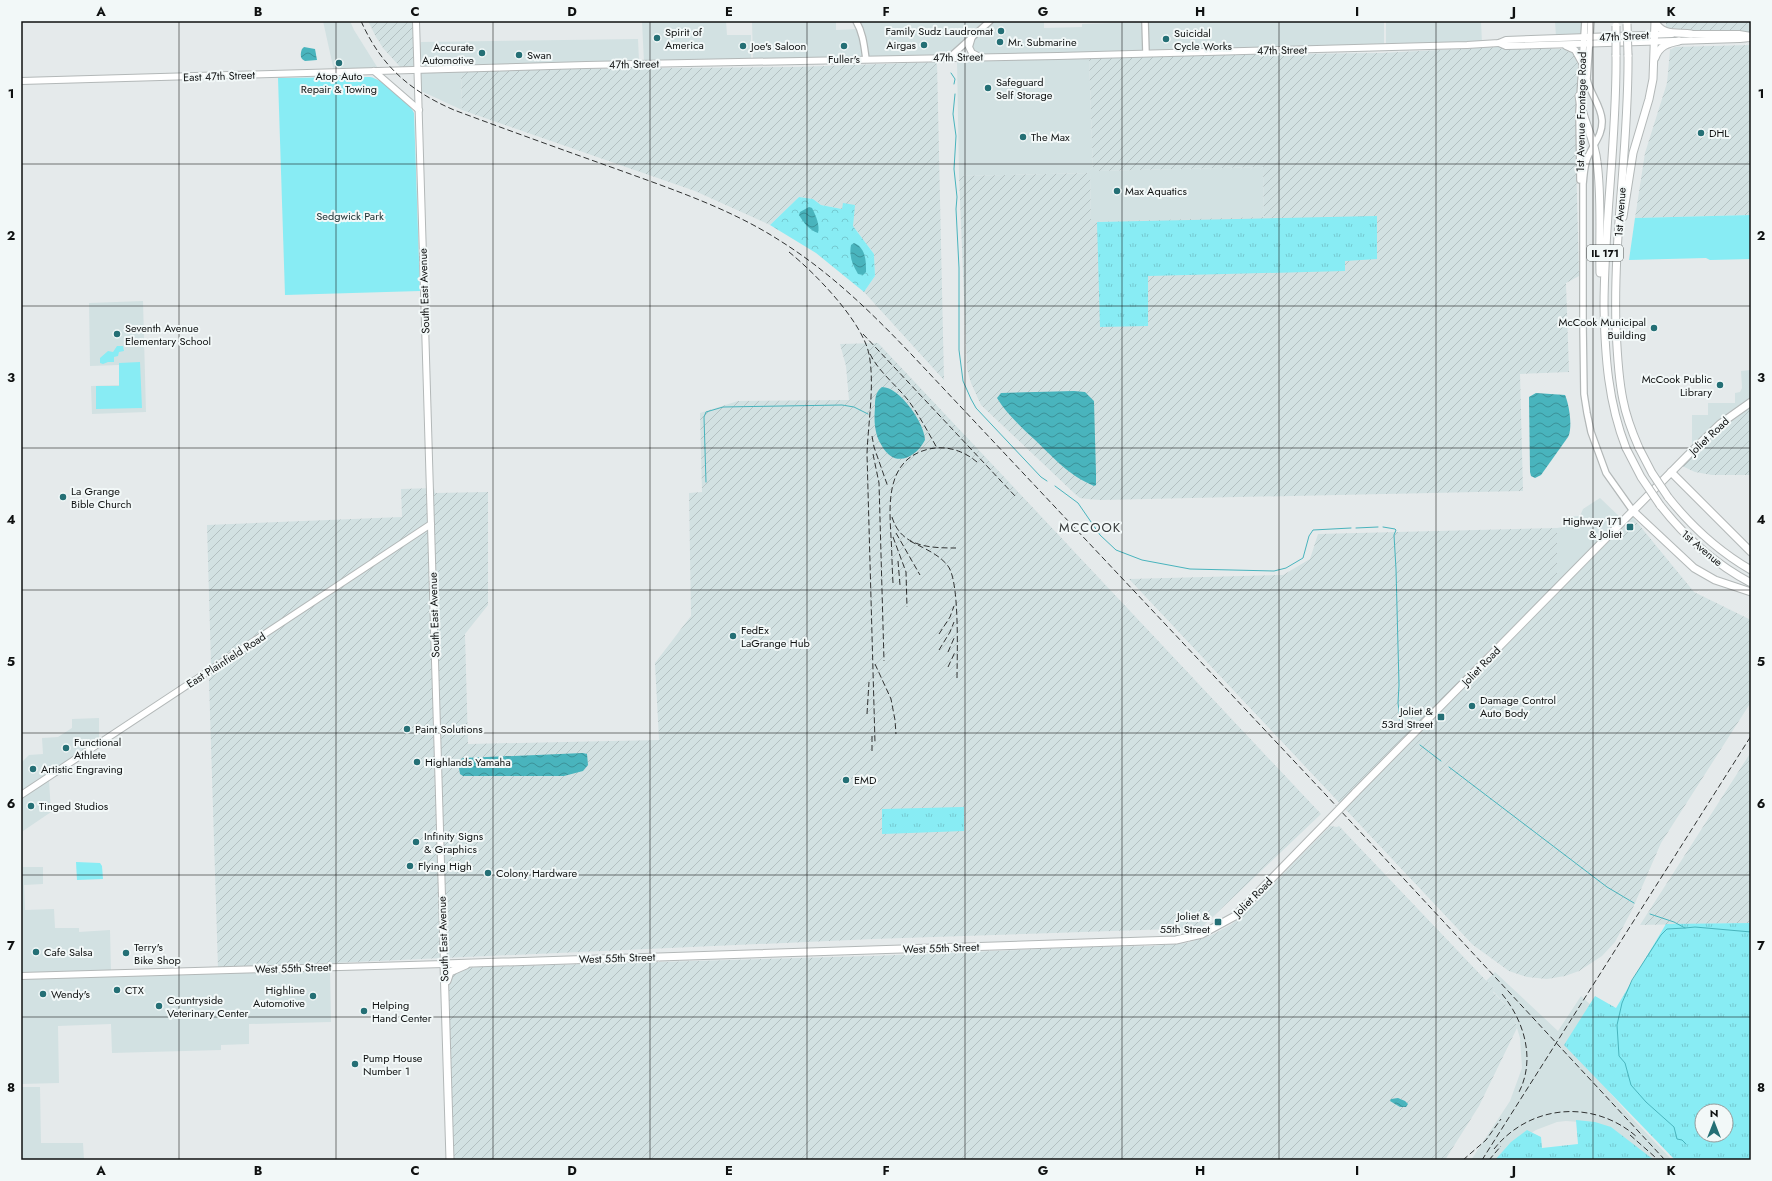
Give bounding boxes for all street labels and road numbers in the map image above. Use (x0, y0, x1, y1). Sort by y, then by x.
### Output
street label: 47th Street (1599, 27, 1650, 45)
street label: 47th Street (1257, 42, 1308, 58)
street label: 47th Street (933, 49, 984, 65)
street label: 1st Avenue Frontage Road (1572, 52, 1590, 172)
street label: 47th Street (609, 56, 660, 72)
street label: East 47th Street (183, 67, 256, 85)
street label: 1st Avenue (1610, 186, 1630, 237)
road number: IL 171 (1587, 245, 1623, 261)
street label: South East Avenue (415, 248, 433, 334)
street label: Joliet Road (1684, 413, 1733, 460)
street label: 1st Avenue (1678, 526, 1726, 570)
street label: South East Avenue (425, 572, 443, 658)
street label: East Plainfield Road (183, 628, 269, 692)
street label: Joliet Road (1457, 643, 1504, 691)
street label: Joliet Road (1228, 874, 1276, 922)
street label: South East Avenue (434, 896, 452, 982)
street label: West 55th Street (903, 939, 980, 957)
street label: West 55th Street (579, 949, 656, 967)
street label: West 55th Street (255, 959, 332, 977)

